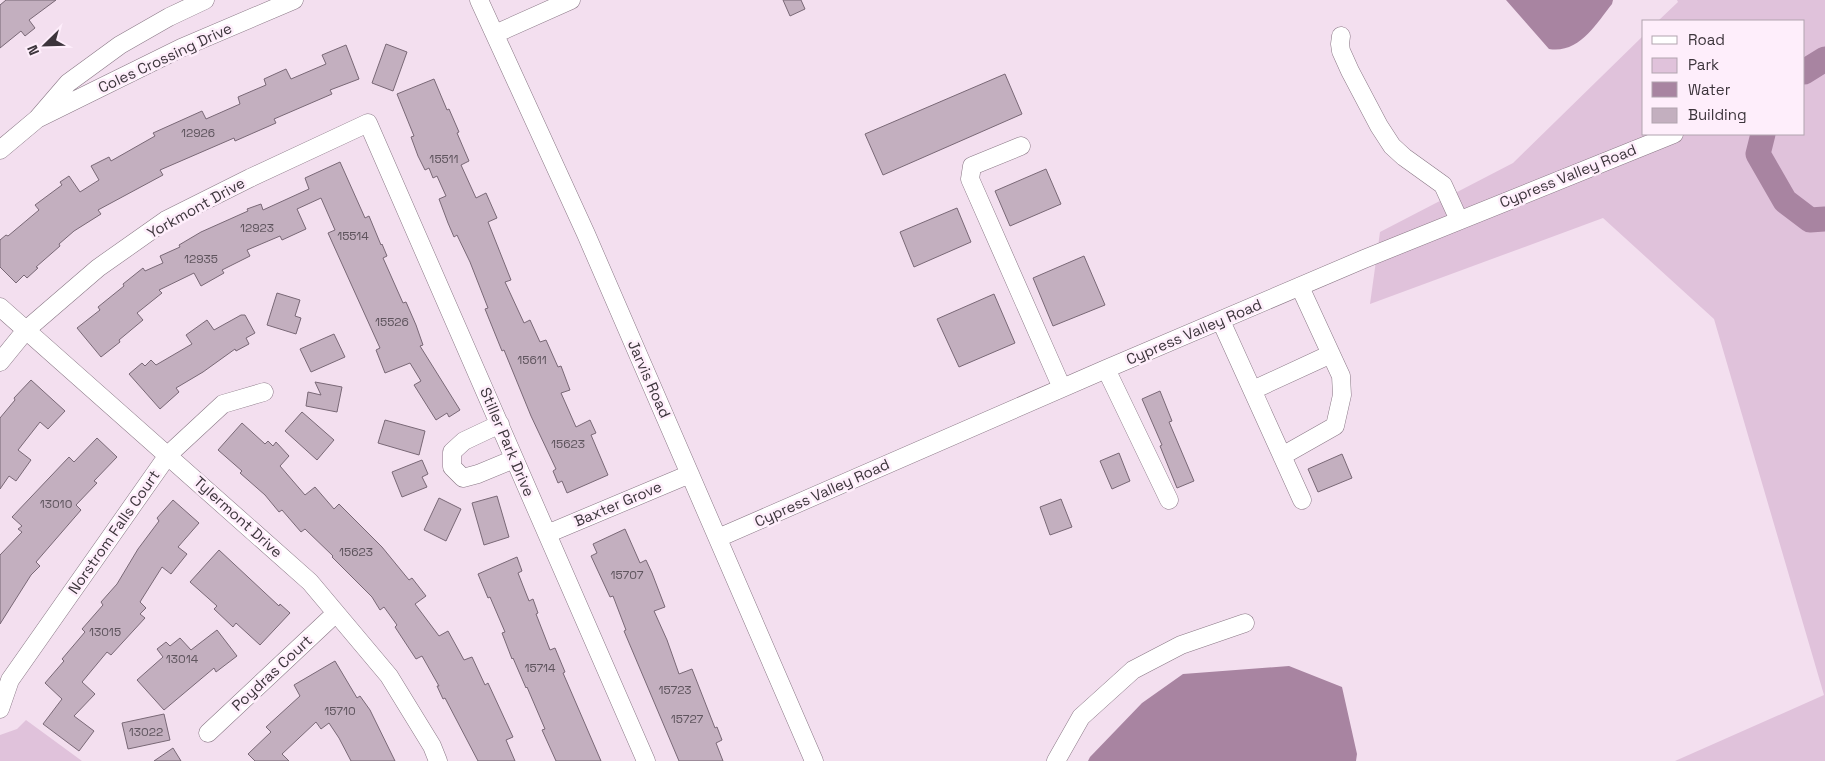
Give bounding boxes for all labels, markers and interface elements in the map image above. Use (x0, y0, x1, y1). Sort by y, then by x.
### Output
street label: Coles Crossing Drive (95, 18, 235, 97)
north arrow (20, 20, 70, 70)
legend (1642, 20, 1805, 135)
text: Road (1688, 30, 1725, 49)
text: N (23, 42, 43, 58)
text: Park (1688, 55, 1719, 74)
text: Water (1688, 80, 1731, 99)
text: Building (1688, 105, 1747, 124)
house number: 12926 (181, 125, 215, 141)
street label: Cypress Valley Road (1497, 139, 1639, 212)
house number: 15511 (429, 151, 459, 167)
street label: Yorkmont Drive (144, 173, 248, 242)
house number: 12923 (240, 220, 274, 236)
house number: 15514 (337, 228, 369, 244)
house number: 12935 (184, 251, 218, 267)
street label: Cypress Valley Road (1123, 294, 1265, 369)
house number: 15526 (375, 314, 409, 330)
street label: Jarvis Road (624, 337, 675, 421)
house number: 15611 (517, 352, 547, 368)
street label: Stiller Park Drive (476, 384, 539, 499)
house number: 15623 (551, 436, 585, 452)
street label: Cypress Valley Road (751, 454, 892, 531)
street label: Norstrom Falls Court (64, 466, 164, 597)
street label: Tylermont Drive (190, 472, 287, 562)
street label: Baxter Grove (571, 477, 665, 531)
house number: 13010 (40, 496, 72, 512)
house number: 15623 (339, 544, 373, 560)
house number: 15707 (611, 567, 644, 583)
house number: 13015 (89, 624, 121, 640)
street label: Poydras Court (227, 630, 316, 715)
house number: 13014 (166, 651, 199, 667)
house number: 15714 (524, 660, 556, 676)
house number: 15723 (658, 682, 692, 698)
house number: 15710 (324, 703, 356, 719)
house number: 15727 (671, 711, 704, 727)
house number: 13022 (129, 724, 163, 740)

